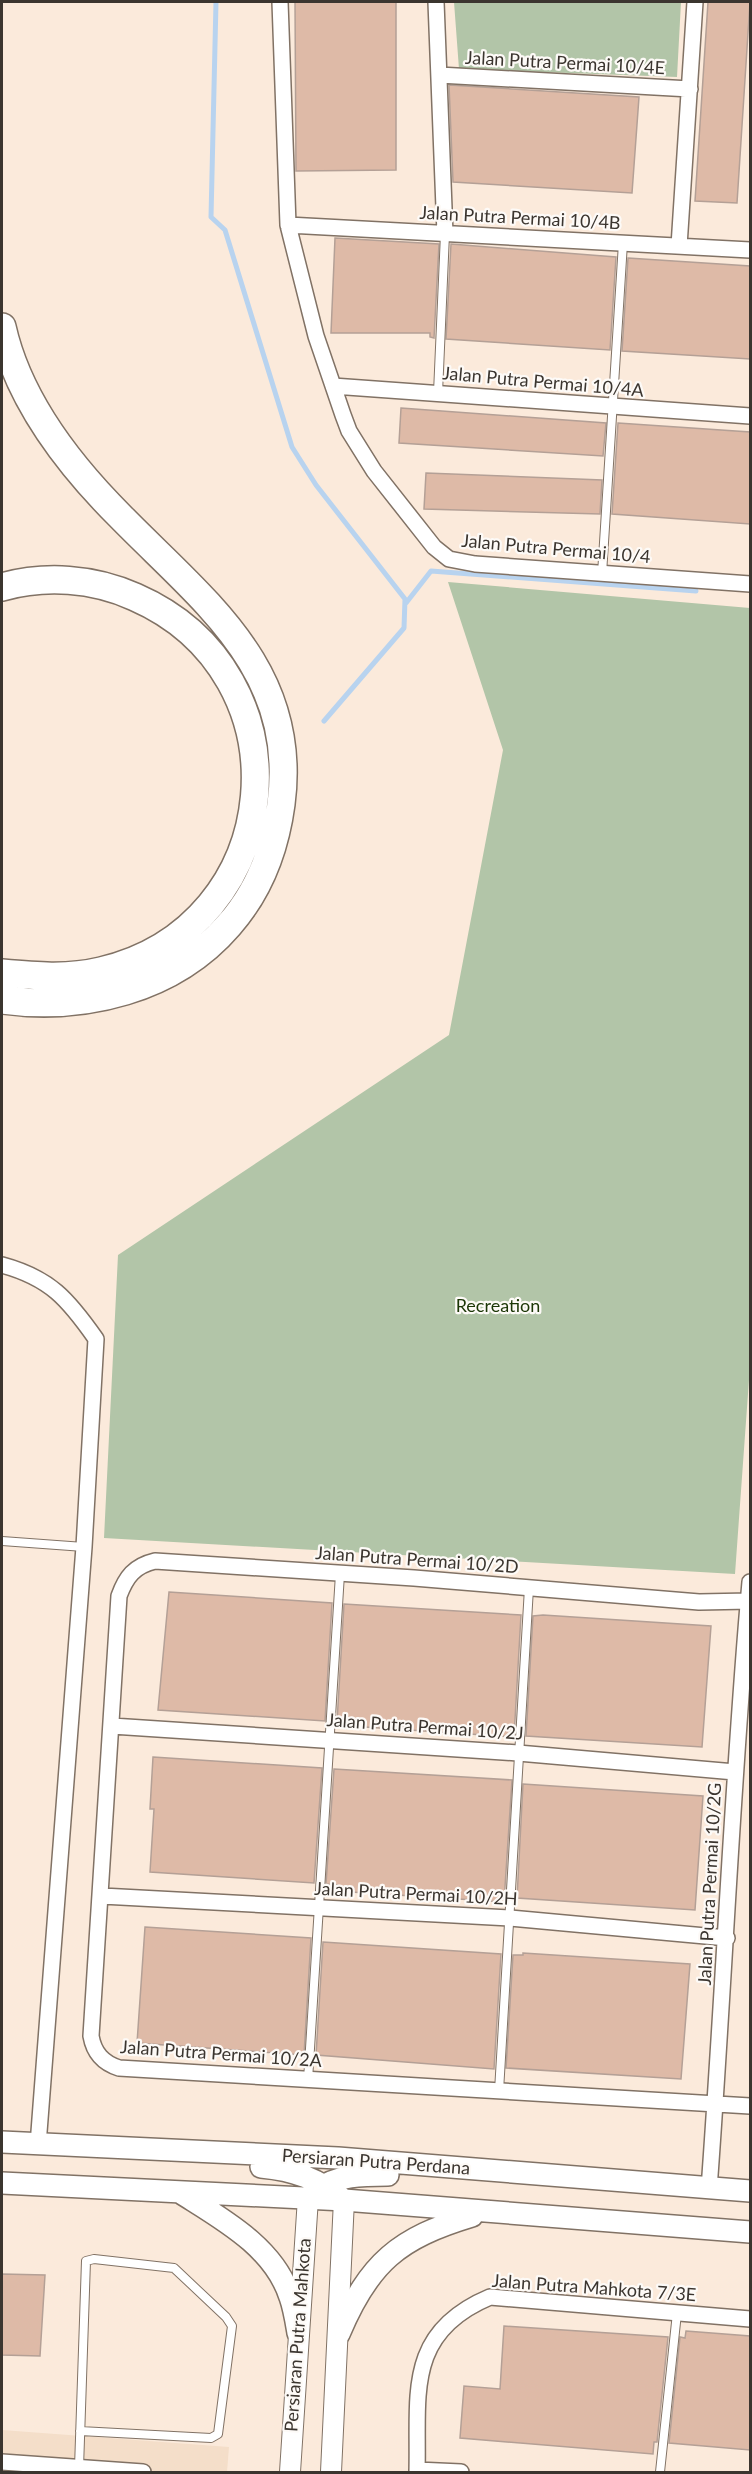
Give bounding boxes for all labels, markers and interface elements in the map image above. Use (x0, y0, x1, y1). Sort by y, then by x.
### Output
street label: Jalan Putra Permai 10/4E (465, 46, 666, 78)
street label: Jalan Putra Permai 10/4B (419, 201, 621, 233)
street label: Jalan Putra Permai 10/4A (442, 361, 645, 401)
street label: Jalan Putra Permai 10/4 (461, 529, 652, 567)
park label: Recreation (456, 1294, 540, 1316)
street label: Jalan Putra Permai 10/2D (315, 1541, 519, 1577)
street label: Jalan Putra Permai 10/2J (326, 1708, 524, 1744)
street label: Jalan Putra Permai 10/2G (693, 1782, 725, 1986)
street label: Jalan Putra Permai 10/2H (314, 1877, 518, 1909)
street label: Jalan Putra Permai 10/2A (120, 2035, 323, 2071)
street label: Persiaran Putra Perdana (281, 2143, 471, 2179)
street label: Persiaran Putra Mahkota (279, 2237, 315, 2433)
street label: Jalan Putra Mahkota 7/3E (491, 2269, 697, 2305)

